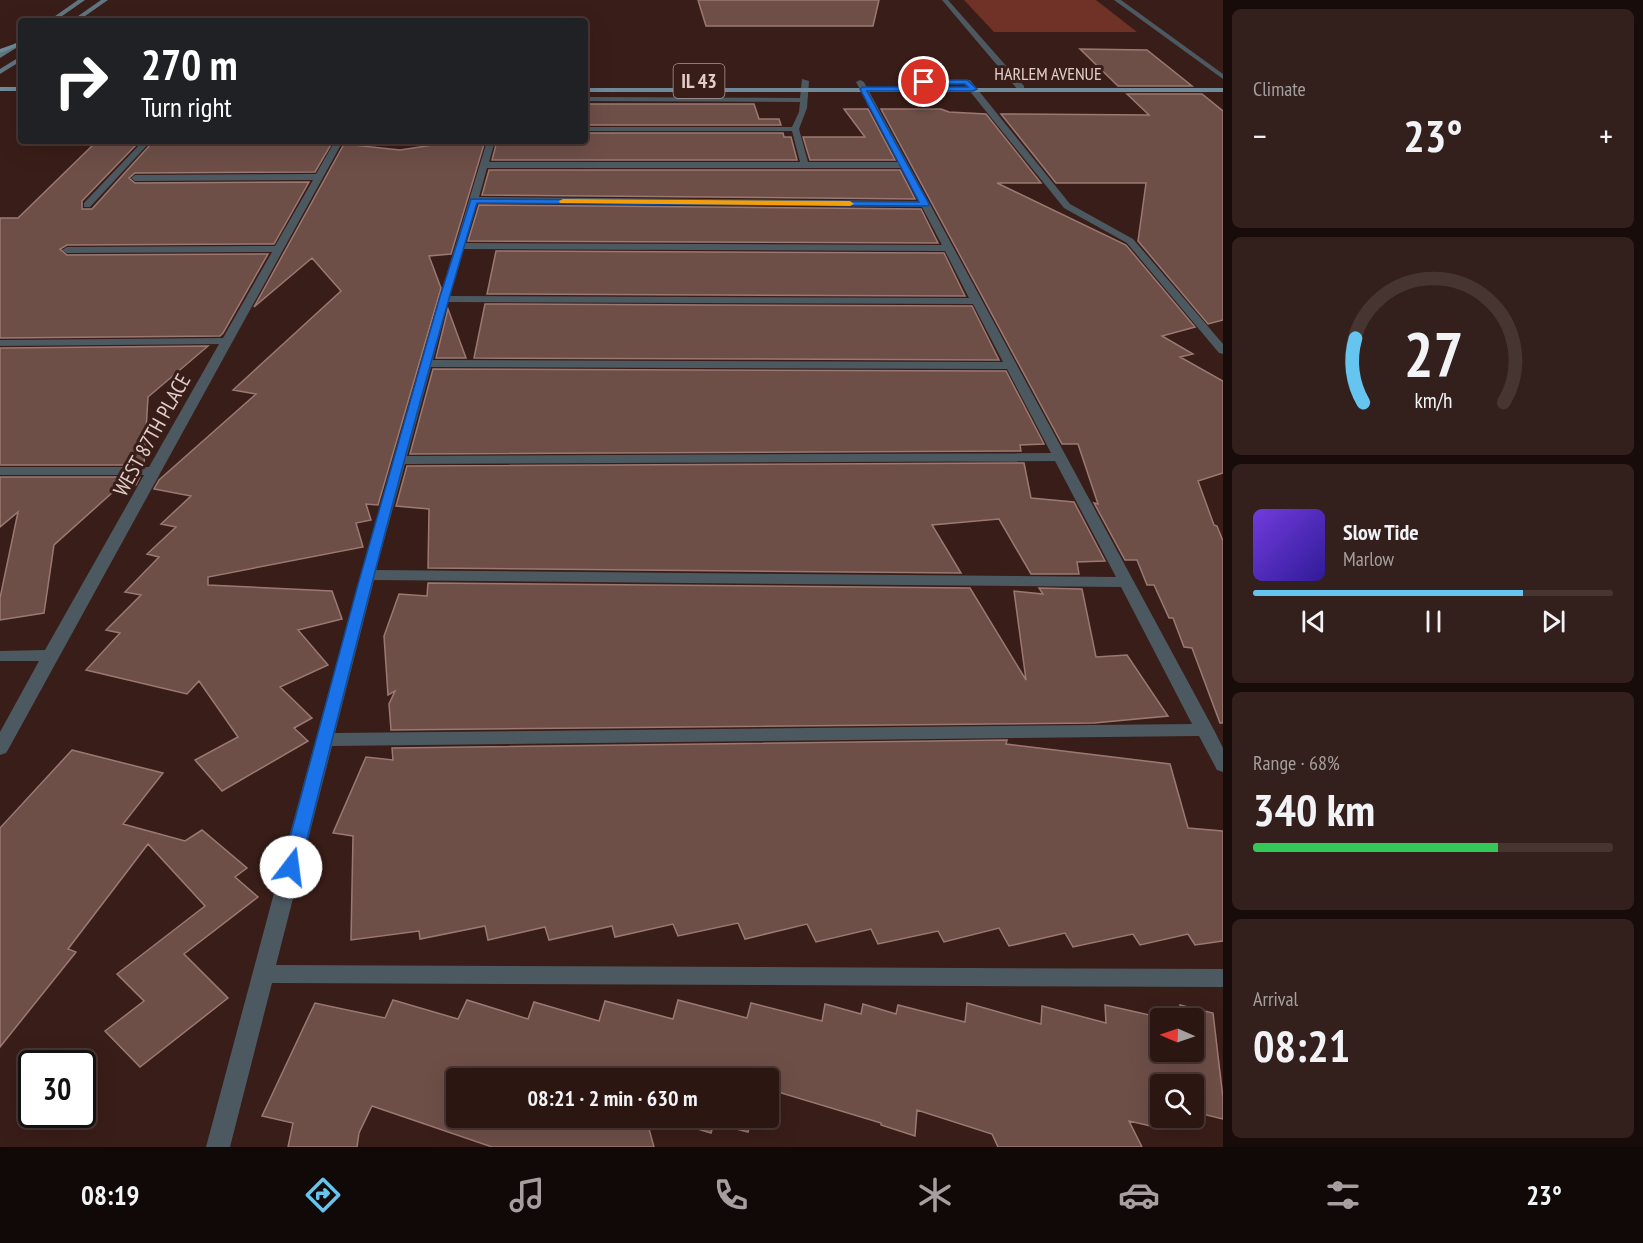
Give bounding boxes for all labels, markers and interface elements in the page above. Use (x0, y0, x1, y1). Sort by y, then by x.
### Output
text: 270 m (141, 37, 238, 92)
icon: right (42, 42, 120, 120)
pin (898, 56, 949, 107)
street label: HARLEM AVENUE (994, 62, 1102, 85)
road number: IL 43 (674, 64, 724, 98)
icon: arrive (907, 65, 940, 98)
text: Climate (1253, 76, 1306, 102)
text: Turn right (141, 90, 232, 124)
text: 23° (1403, 106, 1463, 164)
text: − (1253, 114, 1267, 157)
text: + (1599, 114, 1613, 157)
text: 27 (1403, 313, 1463, 394)
street label: WEST 87TH PLACE (107, 369, 196, 501)
text: km/h (1414, 386, 1452, 414)
text: Slow Tide (1343, 518, 1419, 546)
text: Marlow (1343, 546, 1394, 572)
icon: previous (1297, 605, 1330, 638)
icon: pause (1417, 605, 1450, 638)
icon: next (1537, 605, 1570, 638)
text: Range · 68% (1253, 750, 1340, 776)
text: 340 km (1253, 780, 1375, 838)
position arrow (259, 835, 323, 899)
text: Arrival (1253, 986, 1298, 1012)
north arrow (1150, 1008, 1204, 1062)
map controls (1150, 1008, 1204, 1128)
text: 08:21 (1253, 1016, 1350, 1074)
speed limit sign: 30 (18, 1050, 96, 1128)
button: search (1150, 1074, 1204, 1128)
text: 08:21 · 2 min · 630 m (527, 1084, 698, 1112)
icon: directions (302, 1174, 344, 1216)
icon: music (506, 1174, 548, 1216)
icon: phone (710, 1174, 752, 1216)
icon: climate (914, 1174, 956, 1216)
icon: car (1118, 1174, 1160, 1216)
icon: filters (1322, 1174, 1364, 1216)
text: 08:19 (81, 1178, 139, 1212)
text: 23° (1526, 1178, 1562, 1212)

